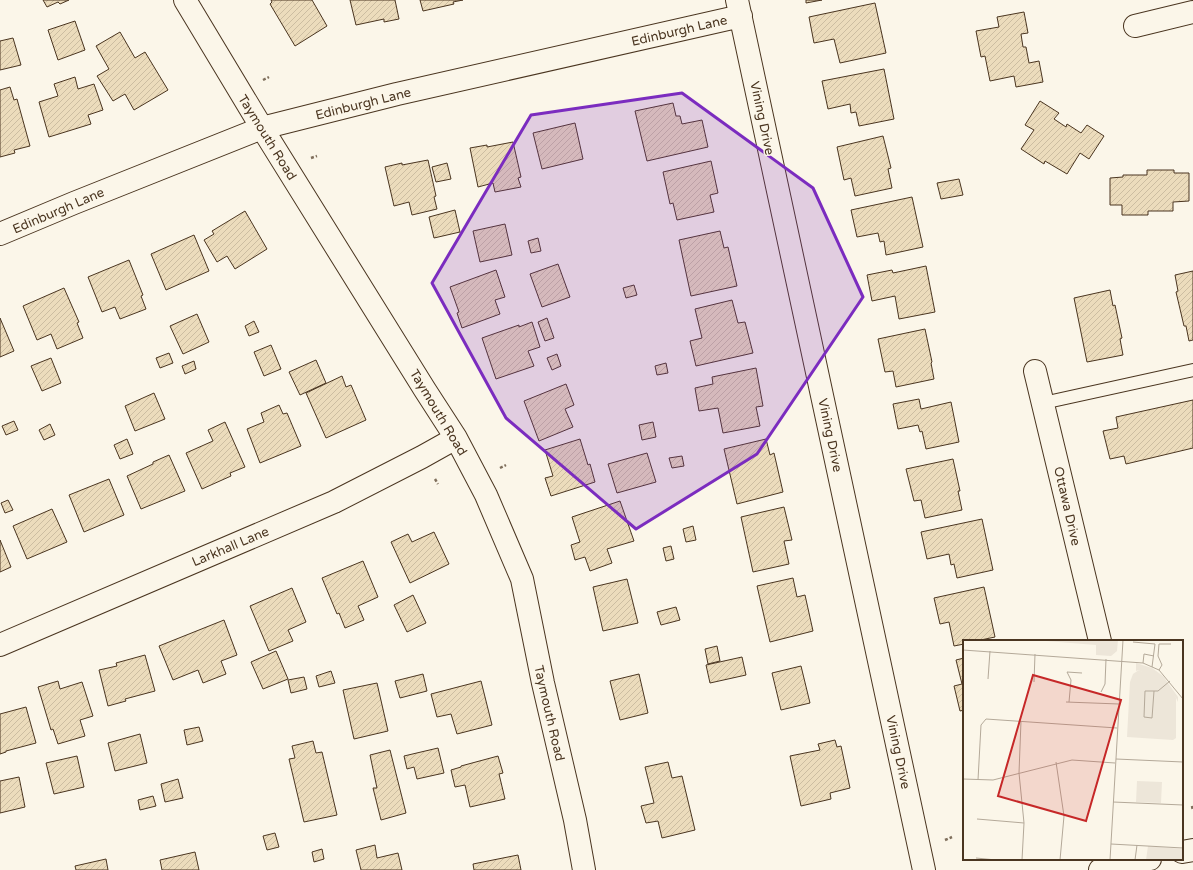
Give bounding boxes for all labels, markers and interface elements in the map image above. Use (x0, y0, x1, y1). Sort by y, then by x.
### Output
street label: Edinburgh Lane (630, 12, 729, 50)
street label: Vining Drive (746, 80, 778, 156)
street label: Edinburgh Lane (314, 84, 413, 124)
street label: Taymouth Road (234, 92, 300, 183)
street label: Edinburgh Lane (10, 184, 107, 237)
street label: Taymouth Road (406, 367, 470, 459)
street label: Vining Drive (814, 397, 846, 473)
street label: Ottawa Drive (1050, 465, 1084, 547)
street label: Larkhall Lane (190, 524, 271, 570)
inset map (963, 640, 1183, 860)
street label: Taymouth Road (530, 664, 568, 763)
street label: Vining Drive (882, 714, 914, 790)

